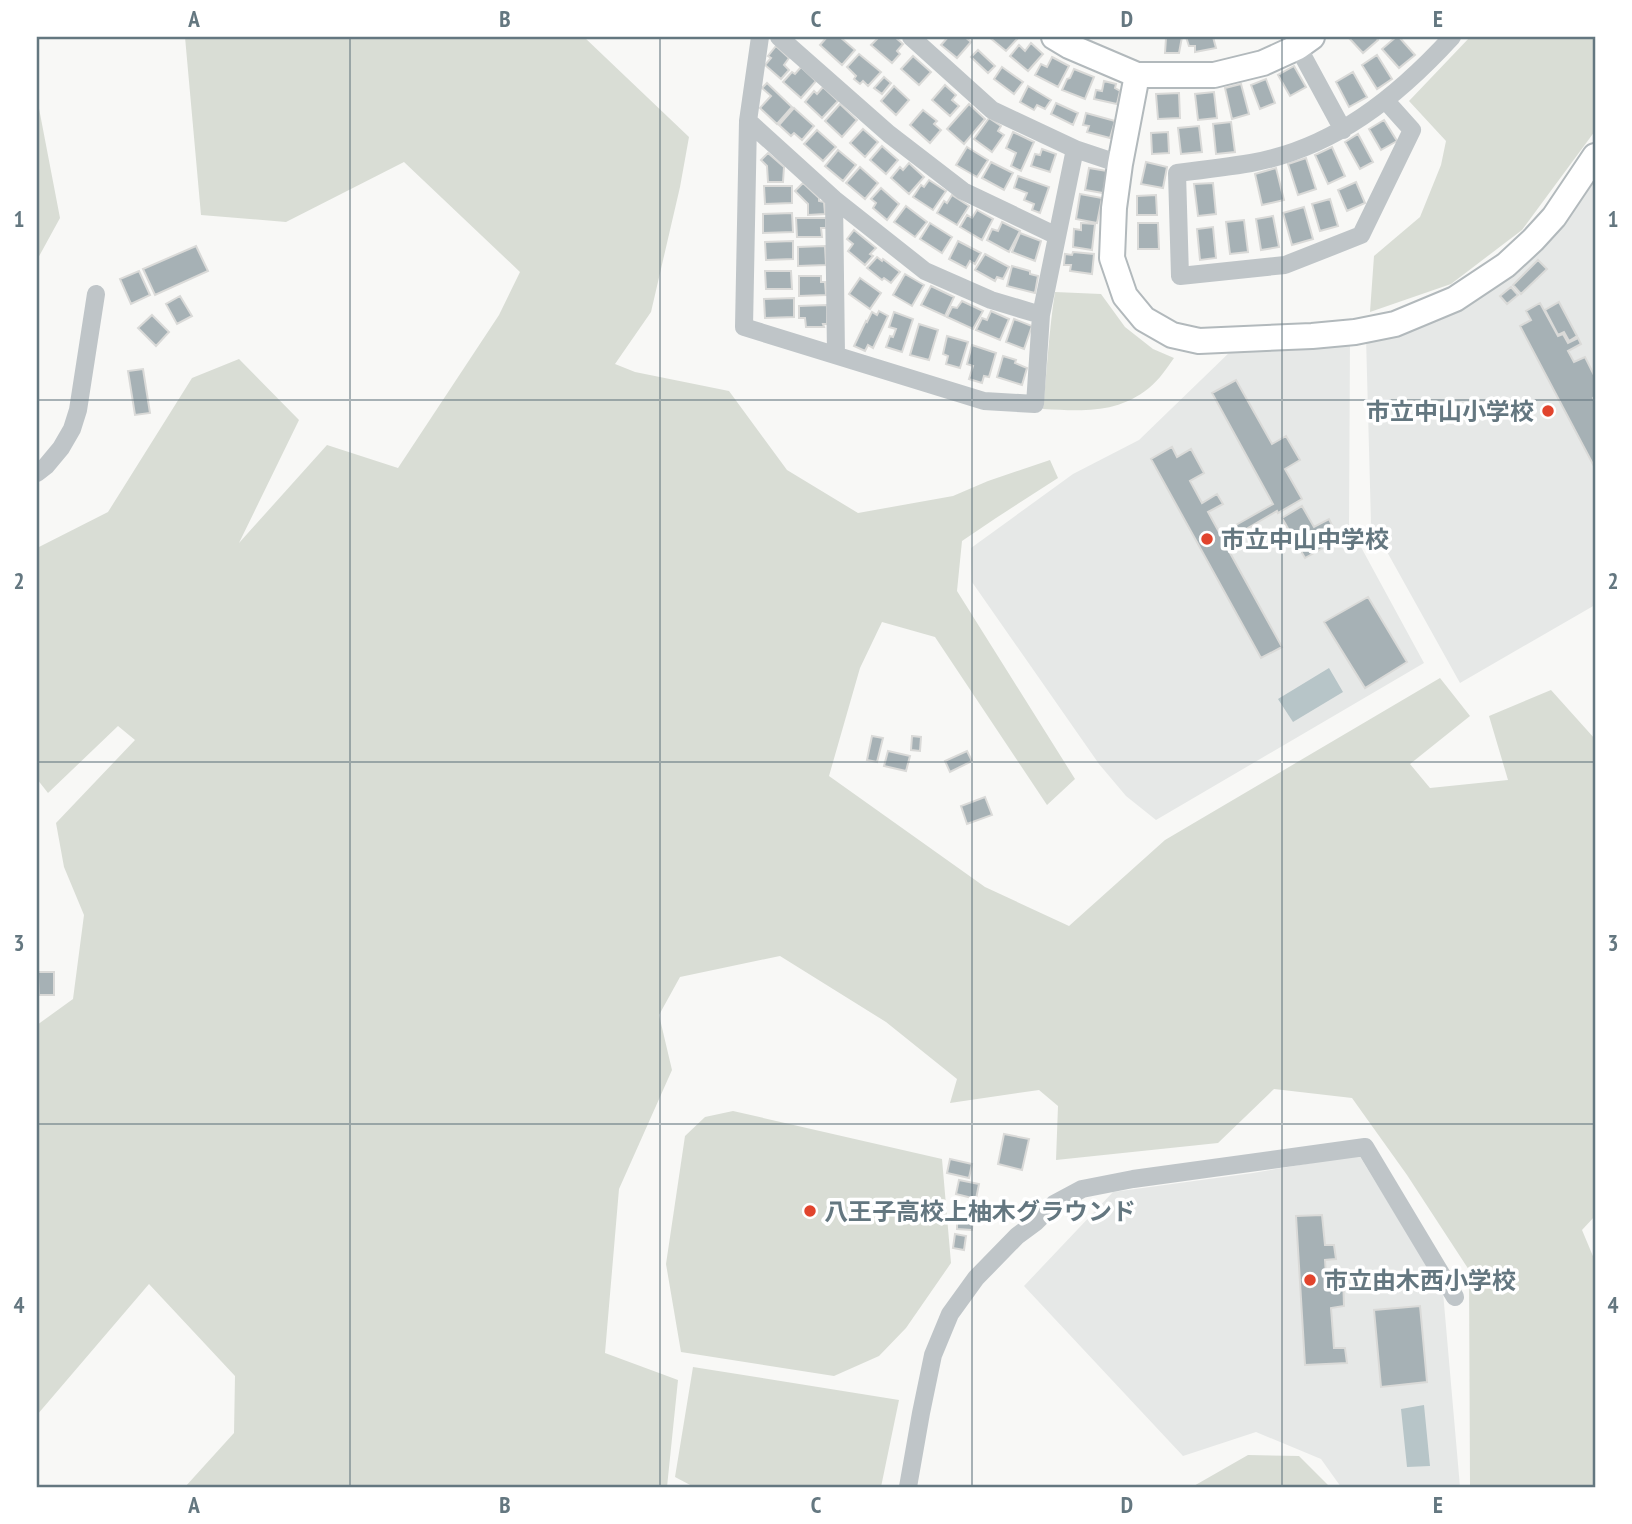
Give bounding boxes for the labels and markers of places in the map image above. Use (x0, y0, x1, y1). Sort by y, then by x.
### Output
place label: 市立中山小学校 (1366, 396, 1534, 427)
marker: 市立中山小学校 (1540, 403, 1556, 419)
place label: 市立中山中学校 (1221, 524, 1389, 555)
marker: 市立中山中学校 (1199, 531, 1215, 547)
place label: 八王子高校上柚木グラウンド (824, 1196, 1136, 1227)
marker: 八王子高校上柚木グラウンド (802, 1203, 818, 1219)
place label: 市立由木西小学校 (1324, 1265, 1516, 1296)
marker: 市立由木西小学校 (1302, 1272, 1318, 1288)

